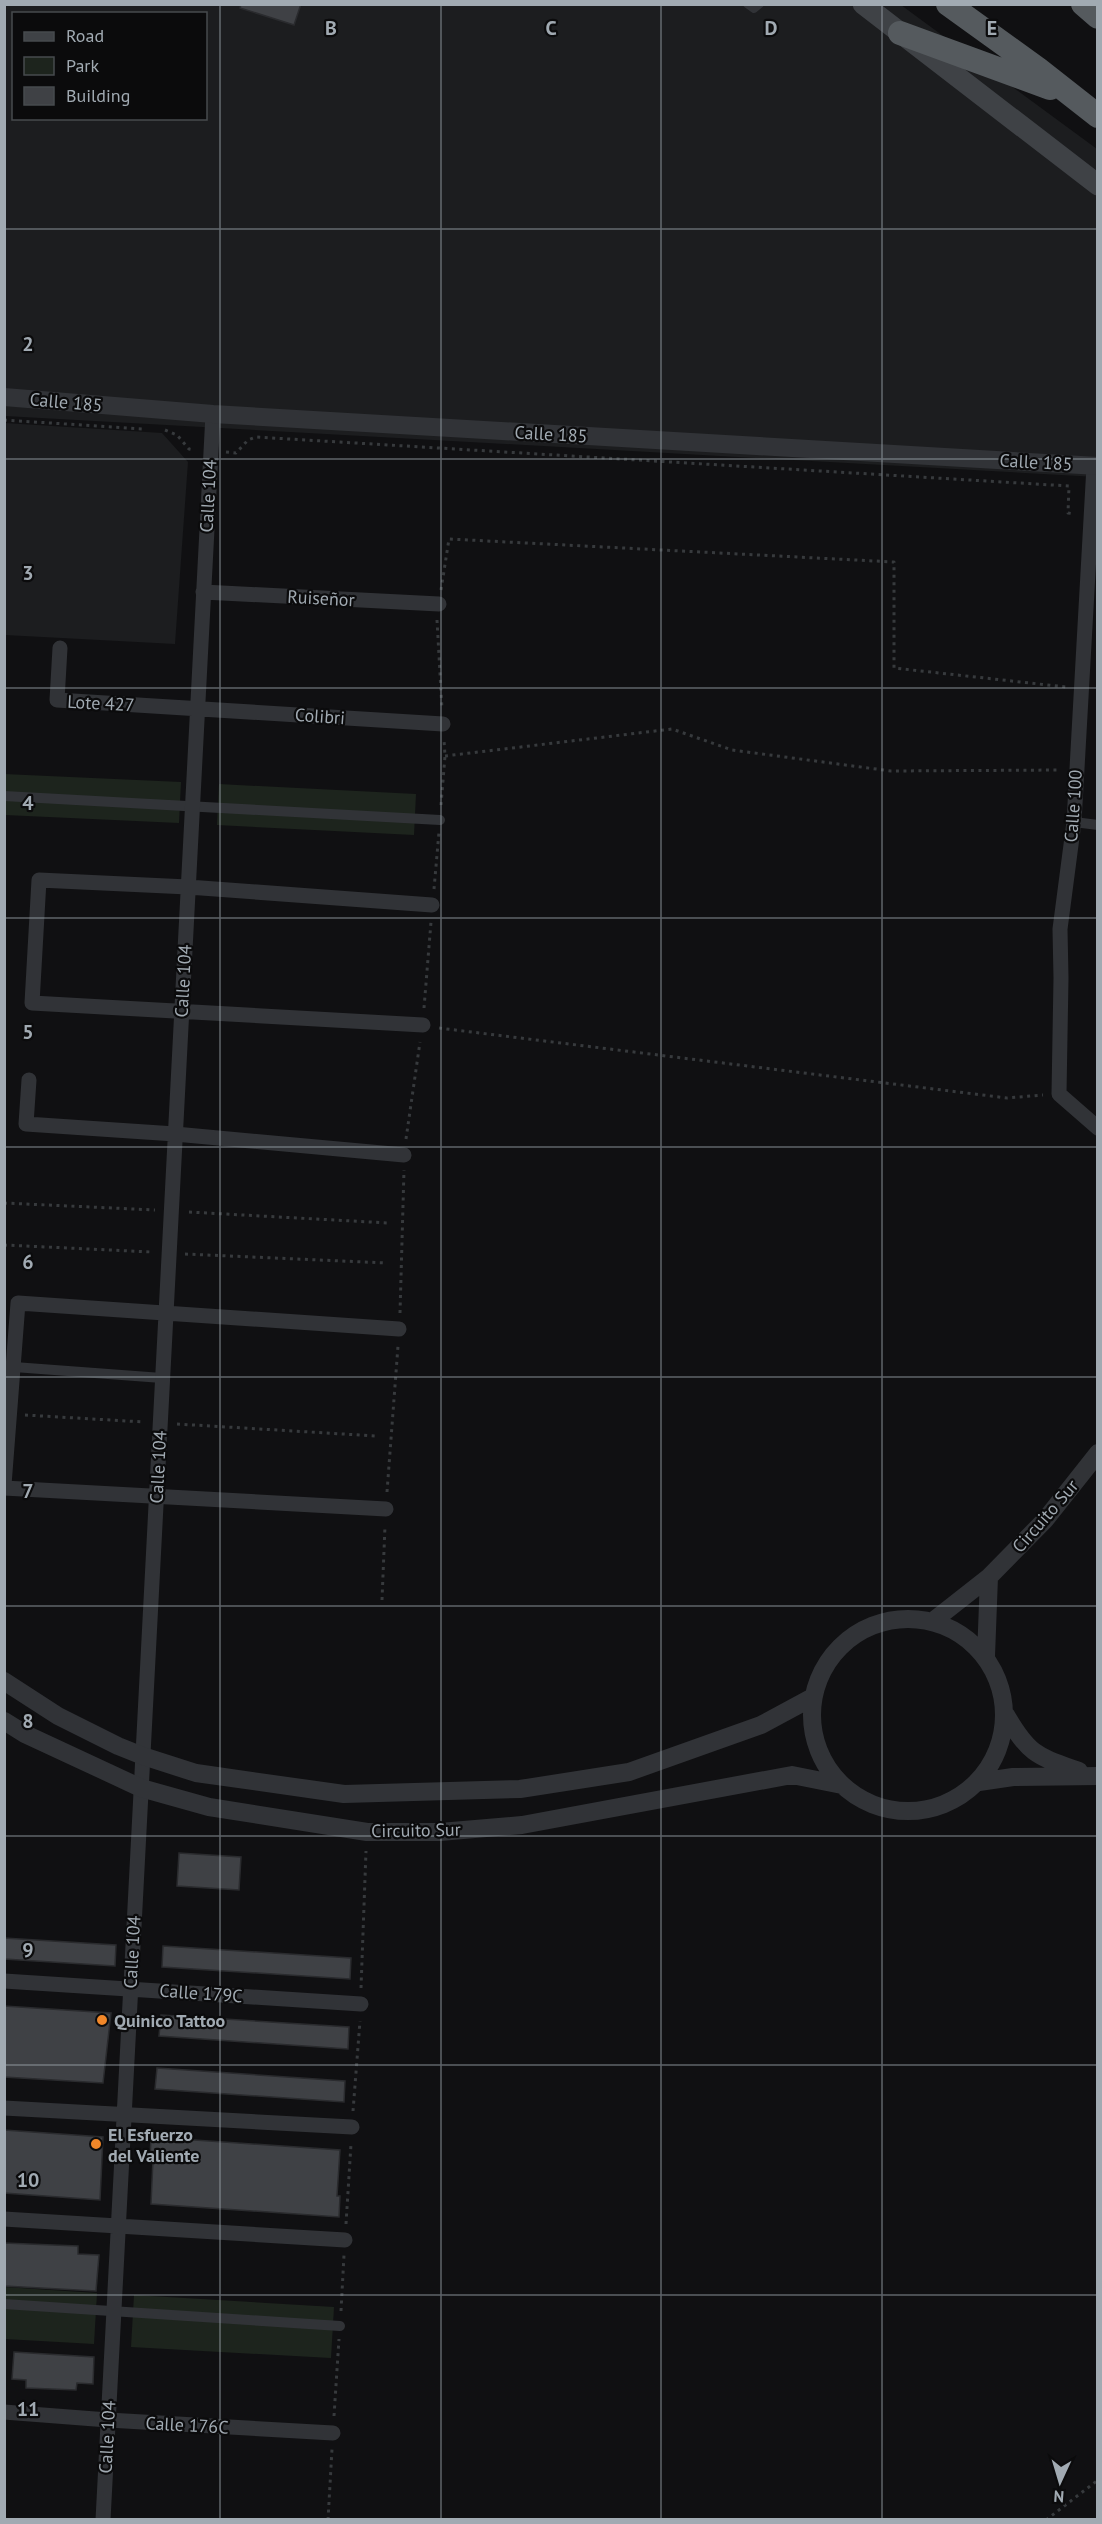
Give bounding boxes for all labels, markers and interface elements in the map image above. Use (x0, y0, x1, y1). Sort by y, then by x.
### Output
legend (12, 12, 207, 120)
text: B (325, 15, 337, 41)
text: C (545, 15, 557, 41)
text: D (765, 15, 778, 41)
text: E (987, 15, 997, 41)
text: Road (66, 24, 104, 47)
text: Park (66, 54, 99, 77)
text: Building (66, 84, 130, 107)
text: 2 (22, 331, 34, 357)
street label: Calle 185 (29, 387, 103, 417)
street label: Calle 185 (514, 421, 588, 447)
street label: Calle 185 (999, 449, 1073, 475)
street label: Calle 104 (195, 459, 221, 533)
text: 3 (22, 560, 34, 586)
street label: Ruiseñor (287, 585, 355, 611)
street label: Lote 427 (67, 690, 135, 716)
street label: Colibri (294, 703, 346, 729)
street label: Calle 100 (1059, 769, 1087, 843)
text: 4 (22, 790, 34, 816)
street label: Calle 104 (170, 944, 196, 1018)
text: 5 (22, 1019, 34, 1045)
text: 6 (22, 1249, 34, 1275)
street label: Calle 104 (145, 1430, 171, 1504)
street label: Circuito Sur (1007, 1475, 1083, 1557)
text: 7 (22, 1478, 34, 1504)
text: 8 (22, 1708, 34, 1734)
street label: Circuito Sur (371, 1818, 461, 1842)
street label: Calle 104 (119, 1915, 145, 1989)
text: 9 (22, 1937, 34, 1963)
street label: Calle 179C (159, 1979, 243, 2007)
place label: Quinico Tattoo (114, 2009, 226, 2032)
marker: Quinico Tattoo (95, 2013, 109, 2027)
place label: El Esfuerzo del Valiente (108, 2123, 199, 2167)
marker: El Esfuerzo del Valiente (89, 2137, 103, 2151)
text: 10 (17, 2167, 39, 2193)
text: 11 (17, 2396, 39, 2422)
street label: Calle 104 (94, 2400, 120, 2474)
street label: Calle 176C (145, 2411, 229, 2439)
north arrow (1030, 2452, 1090, 2512)
text: N (1053, 2487, 1065, 2507)

